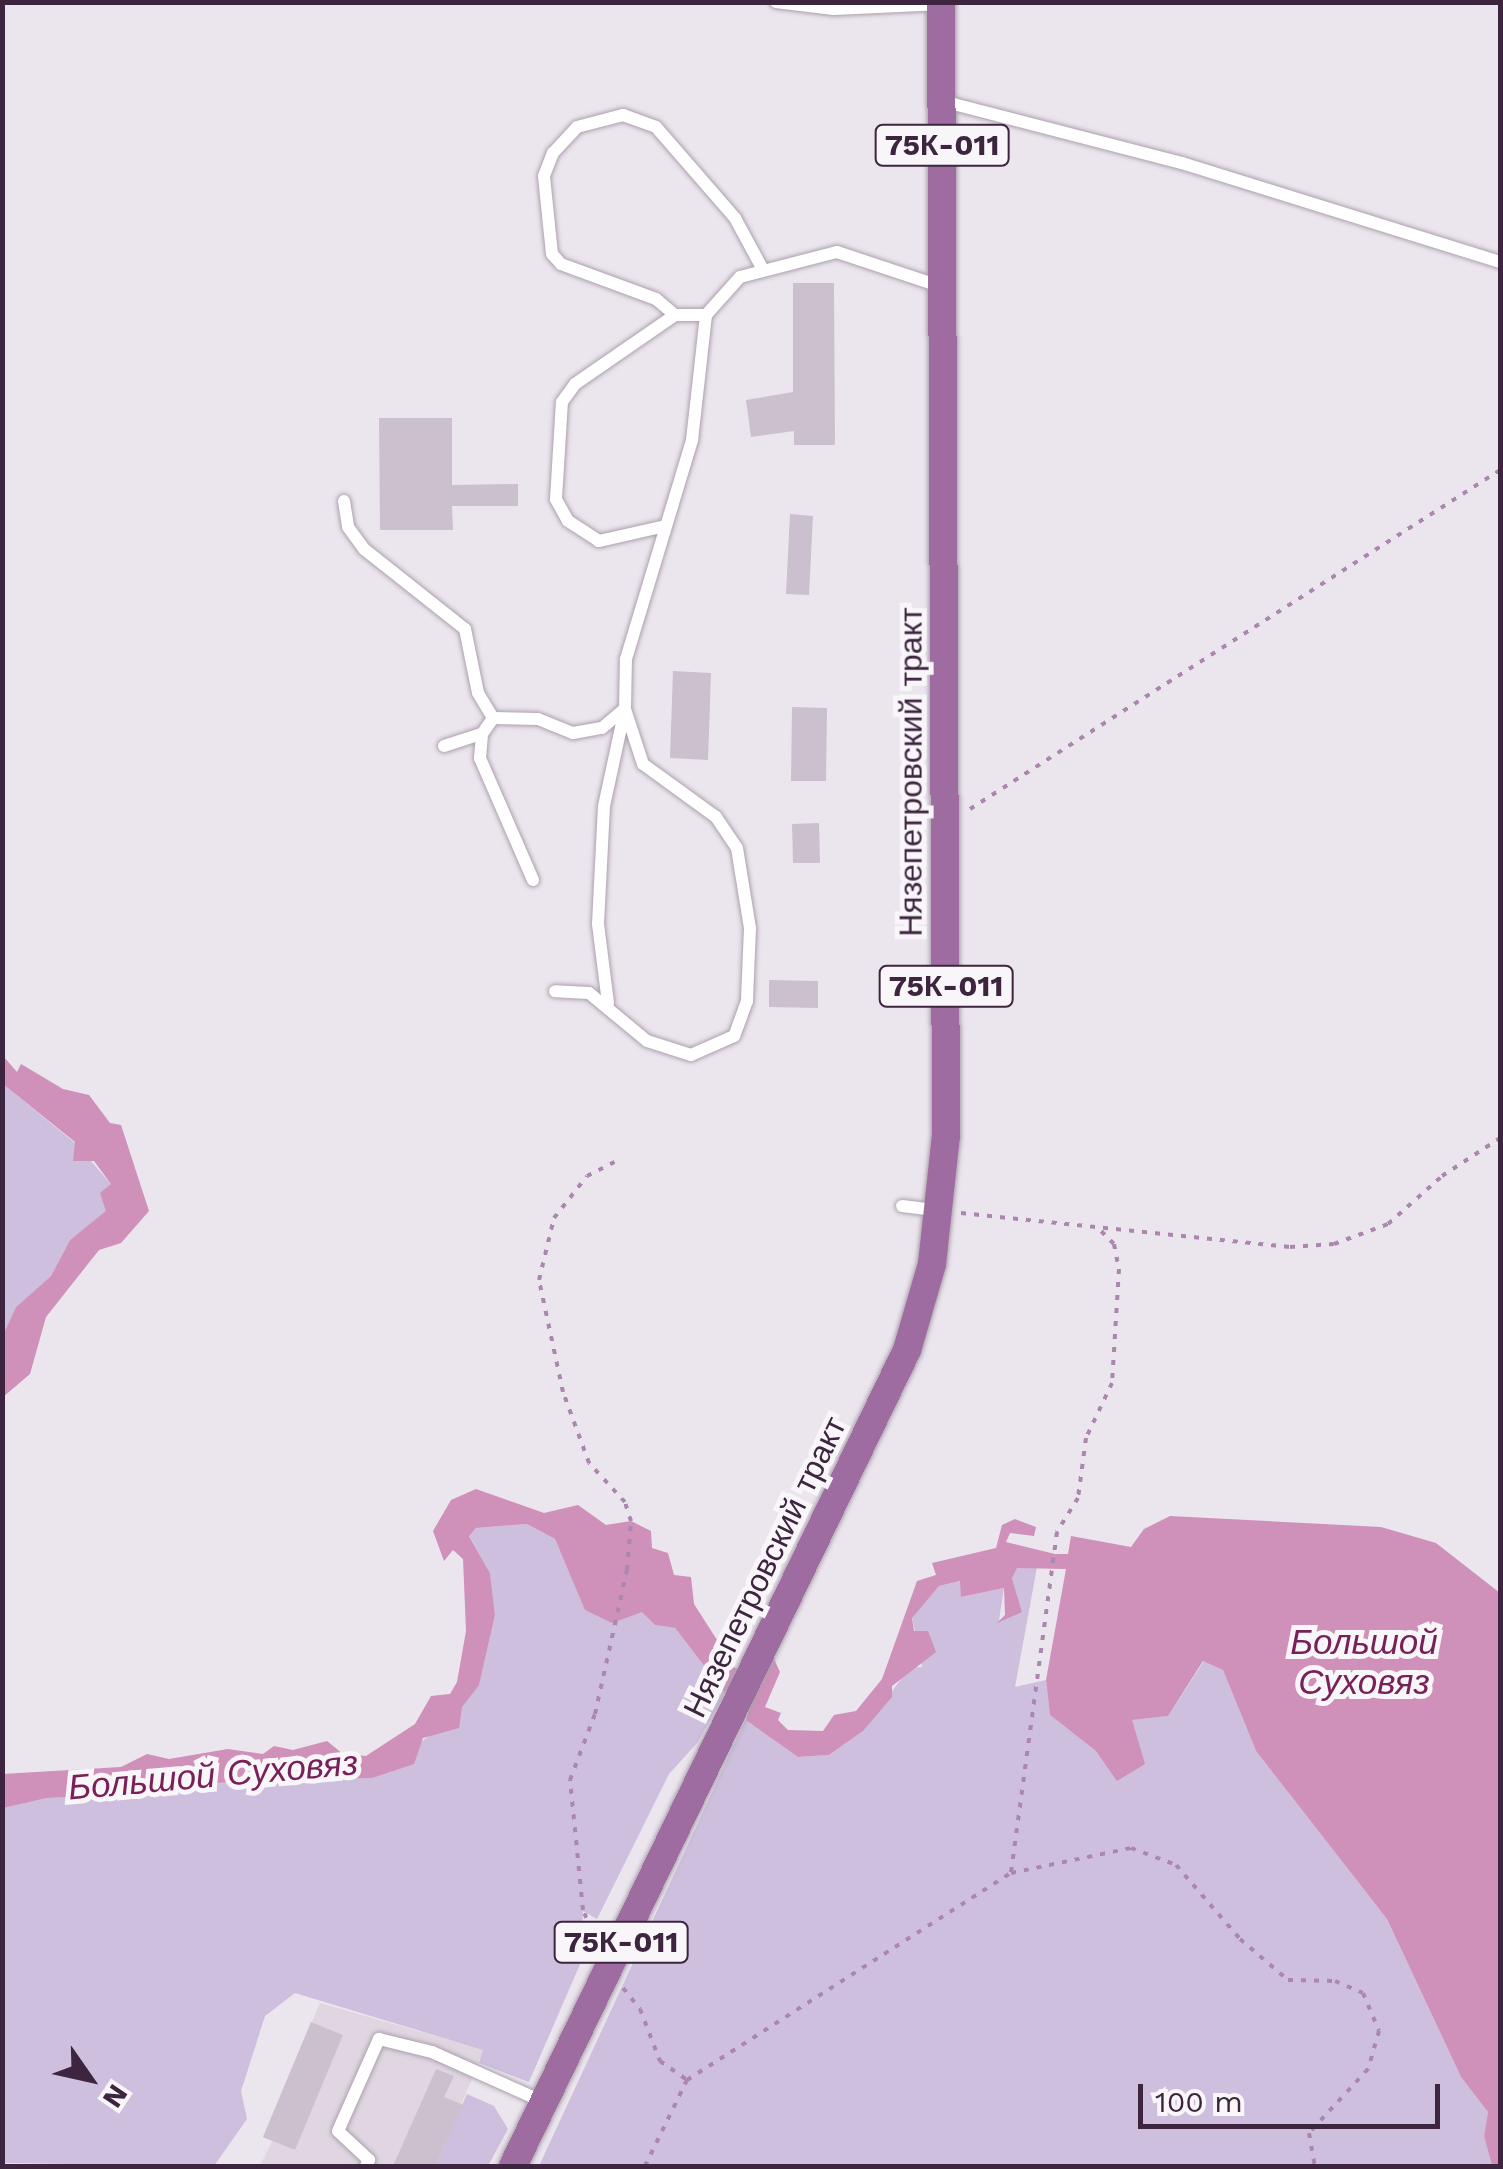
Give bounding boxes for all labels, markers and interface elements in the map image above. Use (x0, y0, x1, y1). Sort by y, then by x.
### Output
road number: 75К-011 (874, 120, 1010, 170)
street label: Нязепетровский тракт (892, 607, 930, 937)
road number: 75К-011 (878, 961, 1014, 1011)
street label: Нязепетровский тракт (676, 1411, 854, 1723)
water label: Большой Суховяз (1290, 1621, 1438, 1703)
water label: Большой Суховяз (66, 1741, 360, 1809)
road number: 75К-011 (554, 1917, 688, 1967)
north arrow (40, 2029, 140, 2129)
scale bar (1143, 2064, 1446, 2126)
text: N (96, 2078, 135, 2114)
text: 100 m (1155, 2084, 1243, 2119)

